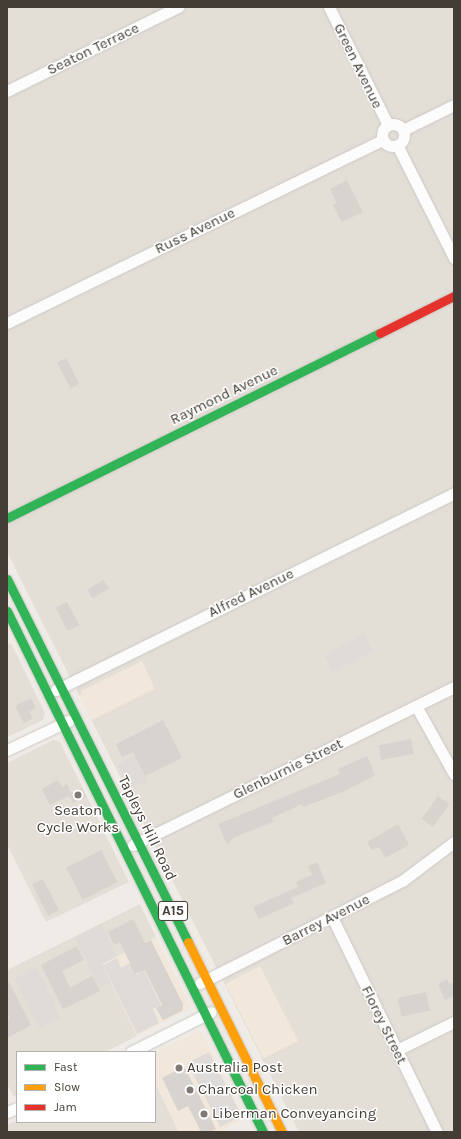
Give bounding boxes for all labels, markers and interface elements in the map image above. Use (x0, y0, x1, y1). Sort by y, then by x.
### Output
street label: Seaton Terrace (44, 19, 142, 79)
street label: Green Avenue (330, 21, 386, 111)
street label: Russ Avenue (152, 204, 238, 258)
street label: Raymond Avenue (167, 361, 281, 429)
street label: Alfred Avenue (205, 565, 297, 621)
street label: Glenburnie Street (230, 735, 346, 803)
street label: Tapleys Hill Road (114, 773, 180, 883)
marker: Seaton Cycle Works (73, 790, 83, 800)
place label: Seaton Cycle Works (37, 801, 119, 836)
street label: Barrey Avenue (279, 890, 373, 950)
road number: A15 (158, 899, 188, 923)
street label: Florey Street (357, 983, 411, 1067)
legend (16, 1051, 156, 1123)
place label: Australia Post (187, 1059, 282, 1077)
text: Fast (54, 1060, 77, 1074)
marker: Australia Post (174, 1063, 184, 1073)
text: Slow (54, 1080, 80, 1094)
place label: Charcoal Chicken (198, 1081, 318, 1099)
marker: Charcoal Chicken (185, 1085, 195, 1095)
text: Jam (54, 1100, 77, 1114)
place label: Liberman Conveyancing (212, 1105, 376, 1123)
marker: Liberman Conveyancing (199, 1109, 209, 1119)

